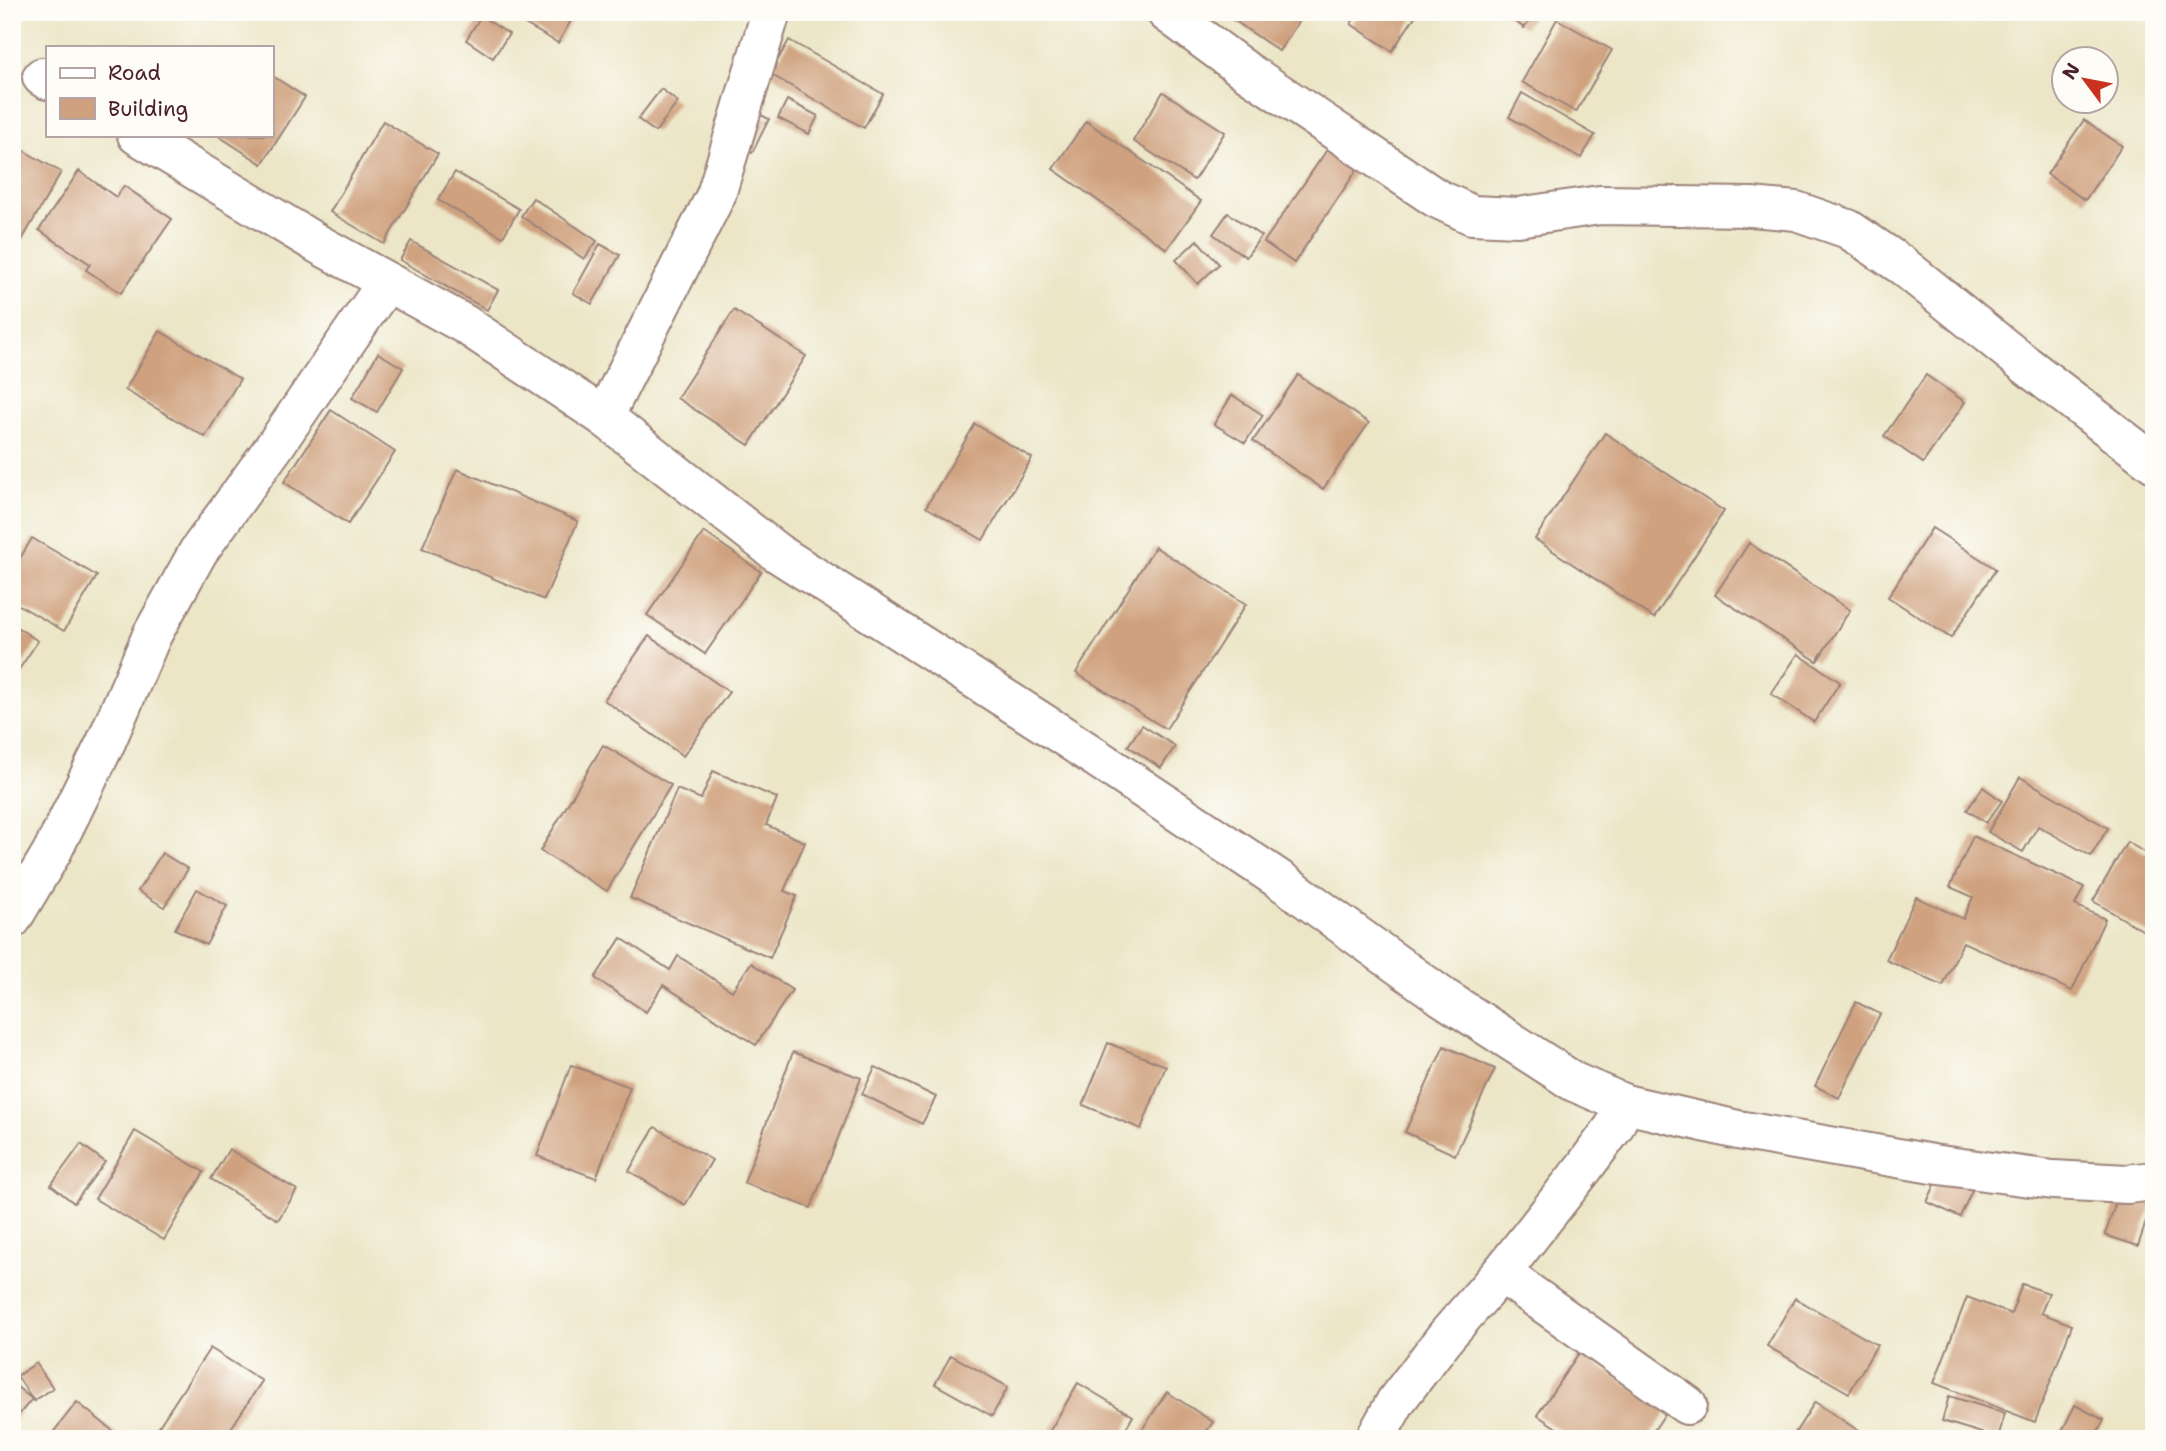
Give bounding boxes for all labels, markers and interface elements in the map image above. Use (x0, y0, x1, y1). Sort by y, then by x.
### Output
legend (46, 46, 273, 136)
north arrow (2050, 46, 2120, 116)
text: N (2056, 58, 2086, 84)
text: Road (108, 59, 161, 87)
text: Building (108, 95, 188, 123)

